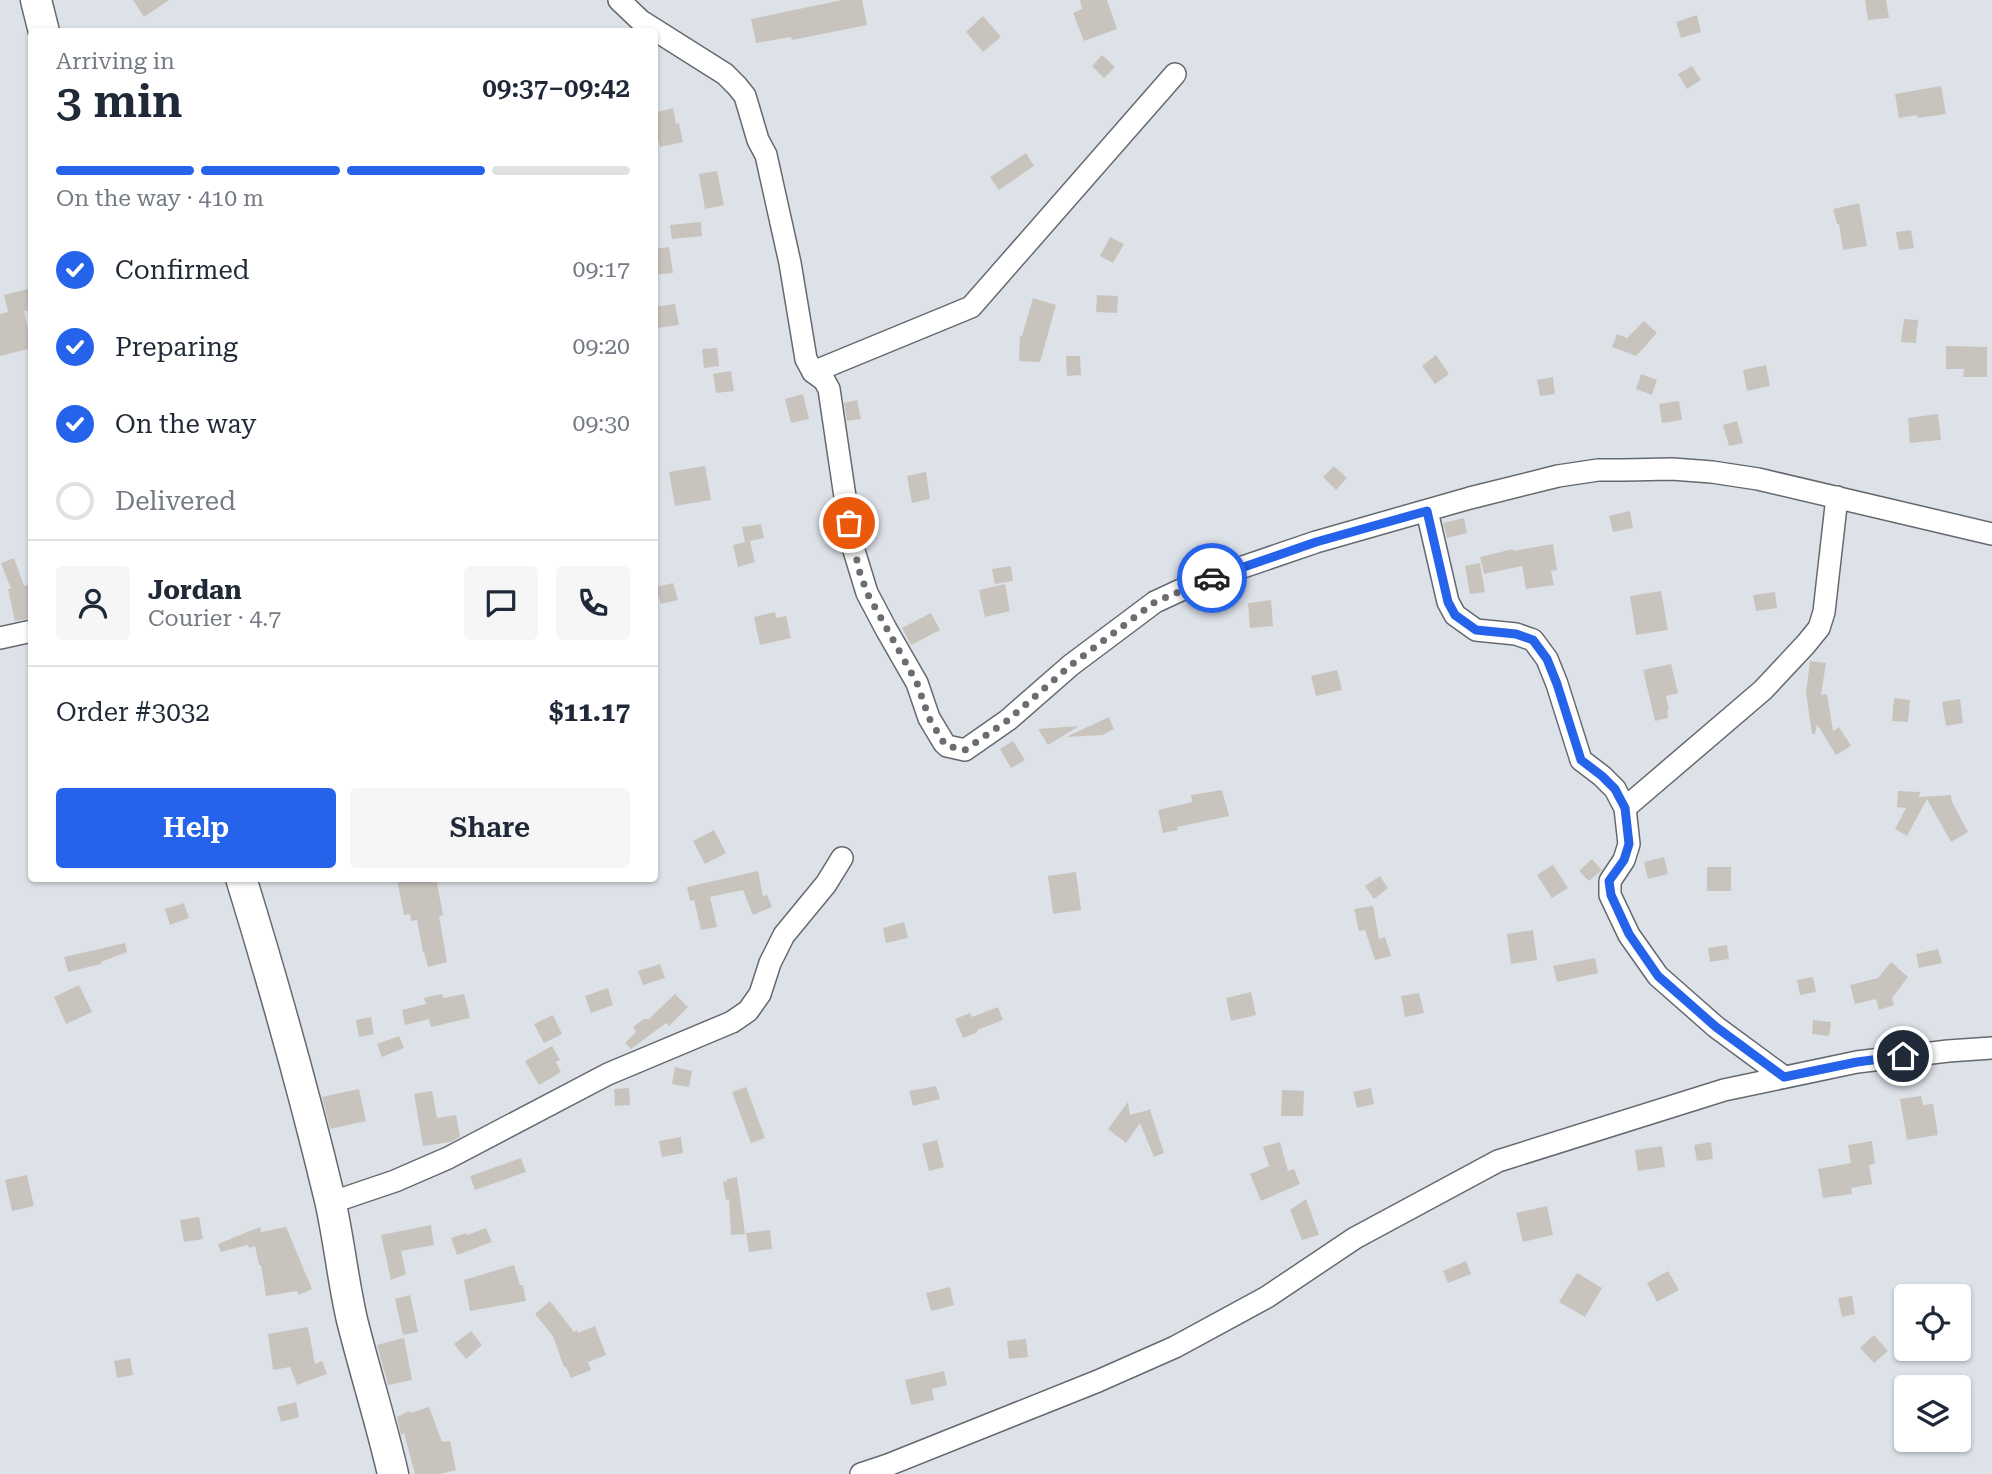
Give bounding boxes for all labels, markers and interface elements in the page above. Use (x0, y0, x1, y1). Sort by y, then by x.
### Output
text: Arriving in (56, 48, 175, 75)
text: 09:37–09:42 (482, 73, 630, 103)
text: 3 min (56, 74, 183, 128)
text: On the way · 410 m (56, 185, 264, 212)
icon: check (56, 251, 94, 289)
text: Confirmed (115, 255, 250, 285)
text: 09:17 (573, 256, 630, 283)
icon: check (56, 328, 94, 366)
text: Preparing (115, 332, 238, 362)
text: 09:20 (573, 333, 630, 360)
icon: check (56, 405, 94, 443)
text: On the way (115, 409, 256, 439)
text: 09:30 (573, 410, 630, 437)
text: Delivered (115, 486, 236, 516)
pin (819, 493, 879, 553)
icon: bag (830, 504, 868, 542)
courier (1177, 543, 1247, 613)
icon: car (1193, 559, 1231, 597)
button: person (56, 566, 130, 640)
button: chat (464, 566, 538, 640)
button: phone (556, 566, 630, 640)
text: Jordan (148, 575, 242, 605)
text: Courier · 4.7 (148, 605, 281, 632)
text: Order #3032 (56, 697, 210, 727)
text: $11.17 (549, 697, 630, 727)
button: Help (56, 788, 336, 868)
button: Share (350, 788, 630, 868)
pin (1873, 1026, 1933, 1086)
icon: home (1884, 1037, 1922, 1075)
map controls (1894, 1284, 1971, 1452)
button: locate (1894, 1284, 1971, 1361)
button: layers (1894, 1375, 1971, 1452)

